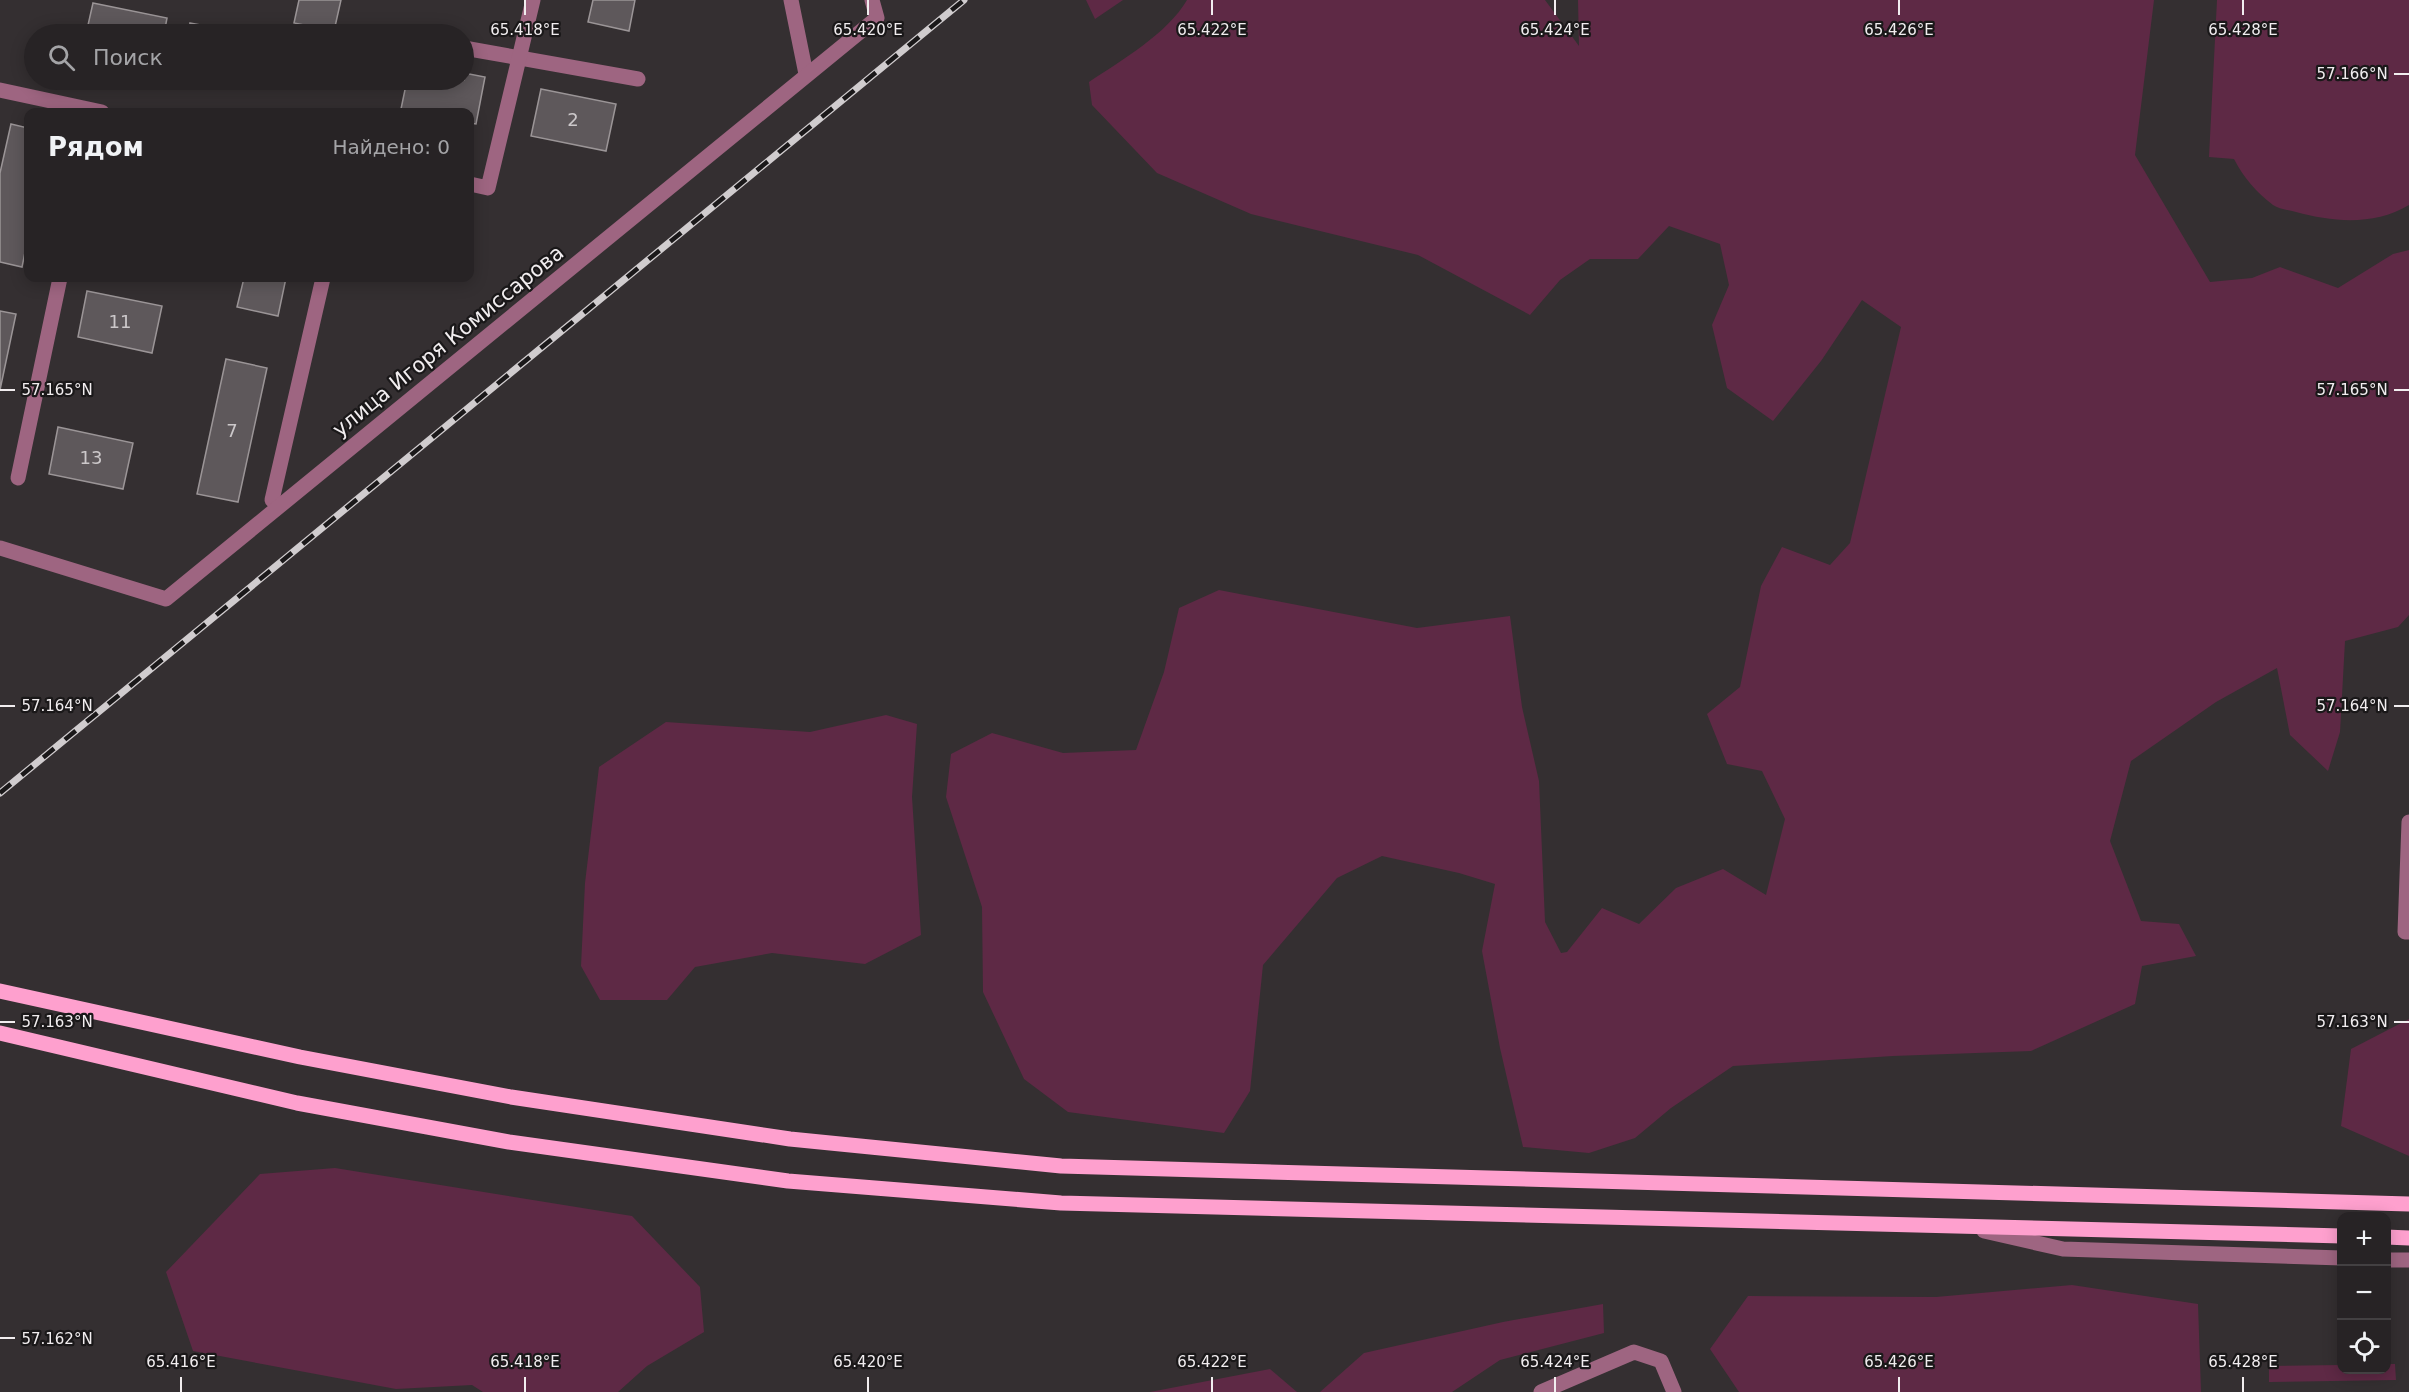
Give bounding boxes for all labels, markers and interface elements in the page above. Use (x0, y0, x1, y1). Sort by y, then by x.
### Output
text: 65.418°E (490, 21, 560, 39)
text: 65.420°E (833, 21, 903, 39)
text: 65.422°E (1177, 21, 1247, 39)
text: 65.424°E (1520, 21, 1590, 39)
text: 65.426°E (1864, 21, 1934, 39)
text: 65.428°E (2208, 21, 2278, 39)
search box (24, 24, 474, 90)
icon: search (45, 41, 78, 74)
text: Поиск (93, 45, 163, 70)
text: 57.166°N (2316, 65, 2388, 83)
house number: 2 (567, 109, 579, 130)
text: Рядом (48, 132, 144, 162)
text: Найдено: 0 (332, 135, 450, 159)
street label: улица Игоря Комиссарова (328, 240, 568, 442)
house number: 11 (109, 311, 131, 332)
text: 57.165°N (21, 381, 93, 399)
text: 57.165°N (2316, 381, 2388, 399)
house number: 7 (226, 420, 238, 441)
house number: 13 (80, 447, 102, 468)
text: 57.164°N (21, 697, 93, 715)
text: 57.164°N (2316, 697, 2388, 715)
text: 57.163°N (21, 1013, 93, 1031)
text: 57.163°N (2316, 1013, 2388, 1031)
map controls (2337, 1212, 2391, 1374)
button: + (2337, 1212, 2391, 1266)
button: − (2337, 1266, 2391, 1320)
button: locate (2337, 1320, 2391, 1374)
text: 57.162°N (21, 1330, 93, 1348)
text: 65.416°E (146, 1353, 216, 1371)
text: 65.418°E (490, 1353, 560, 1371)
text: 65.420°E (833, 1353, 903, 1371)
text: 65.422°E (1177, 1353, 1247, 1371)
text: 65.424°E (1520, 1353, 1590, 1371)
text: 65.426°E (1864, 1353, 1934, 1371)
text: 65.428°E (2208, 1353, 2278, 1371)

